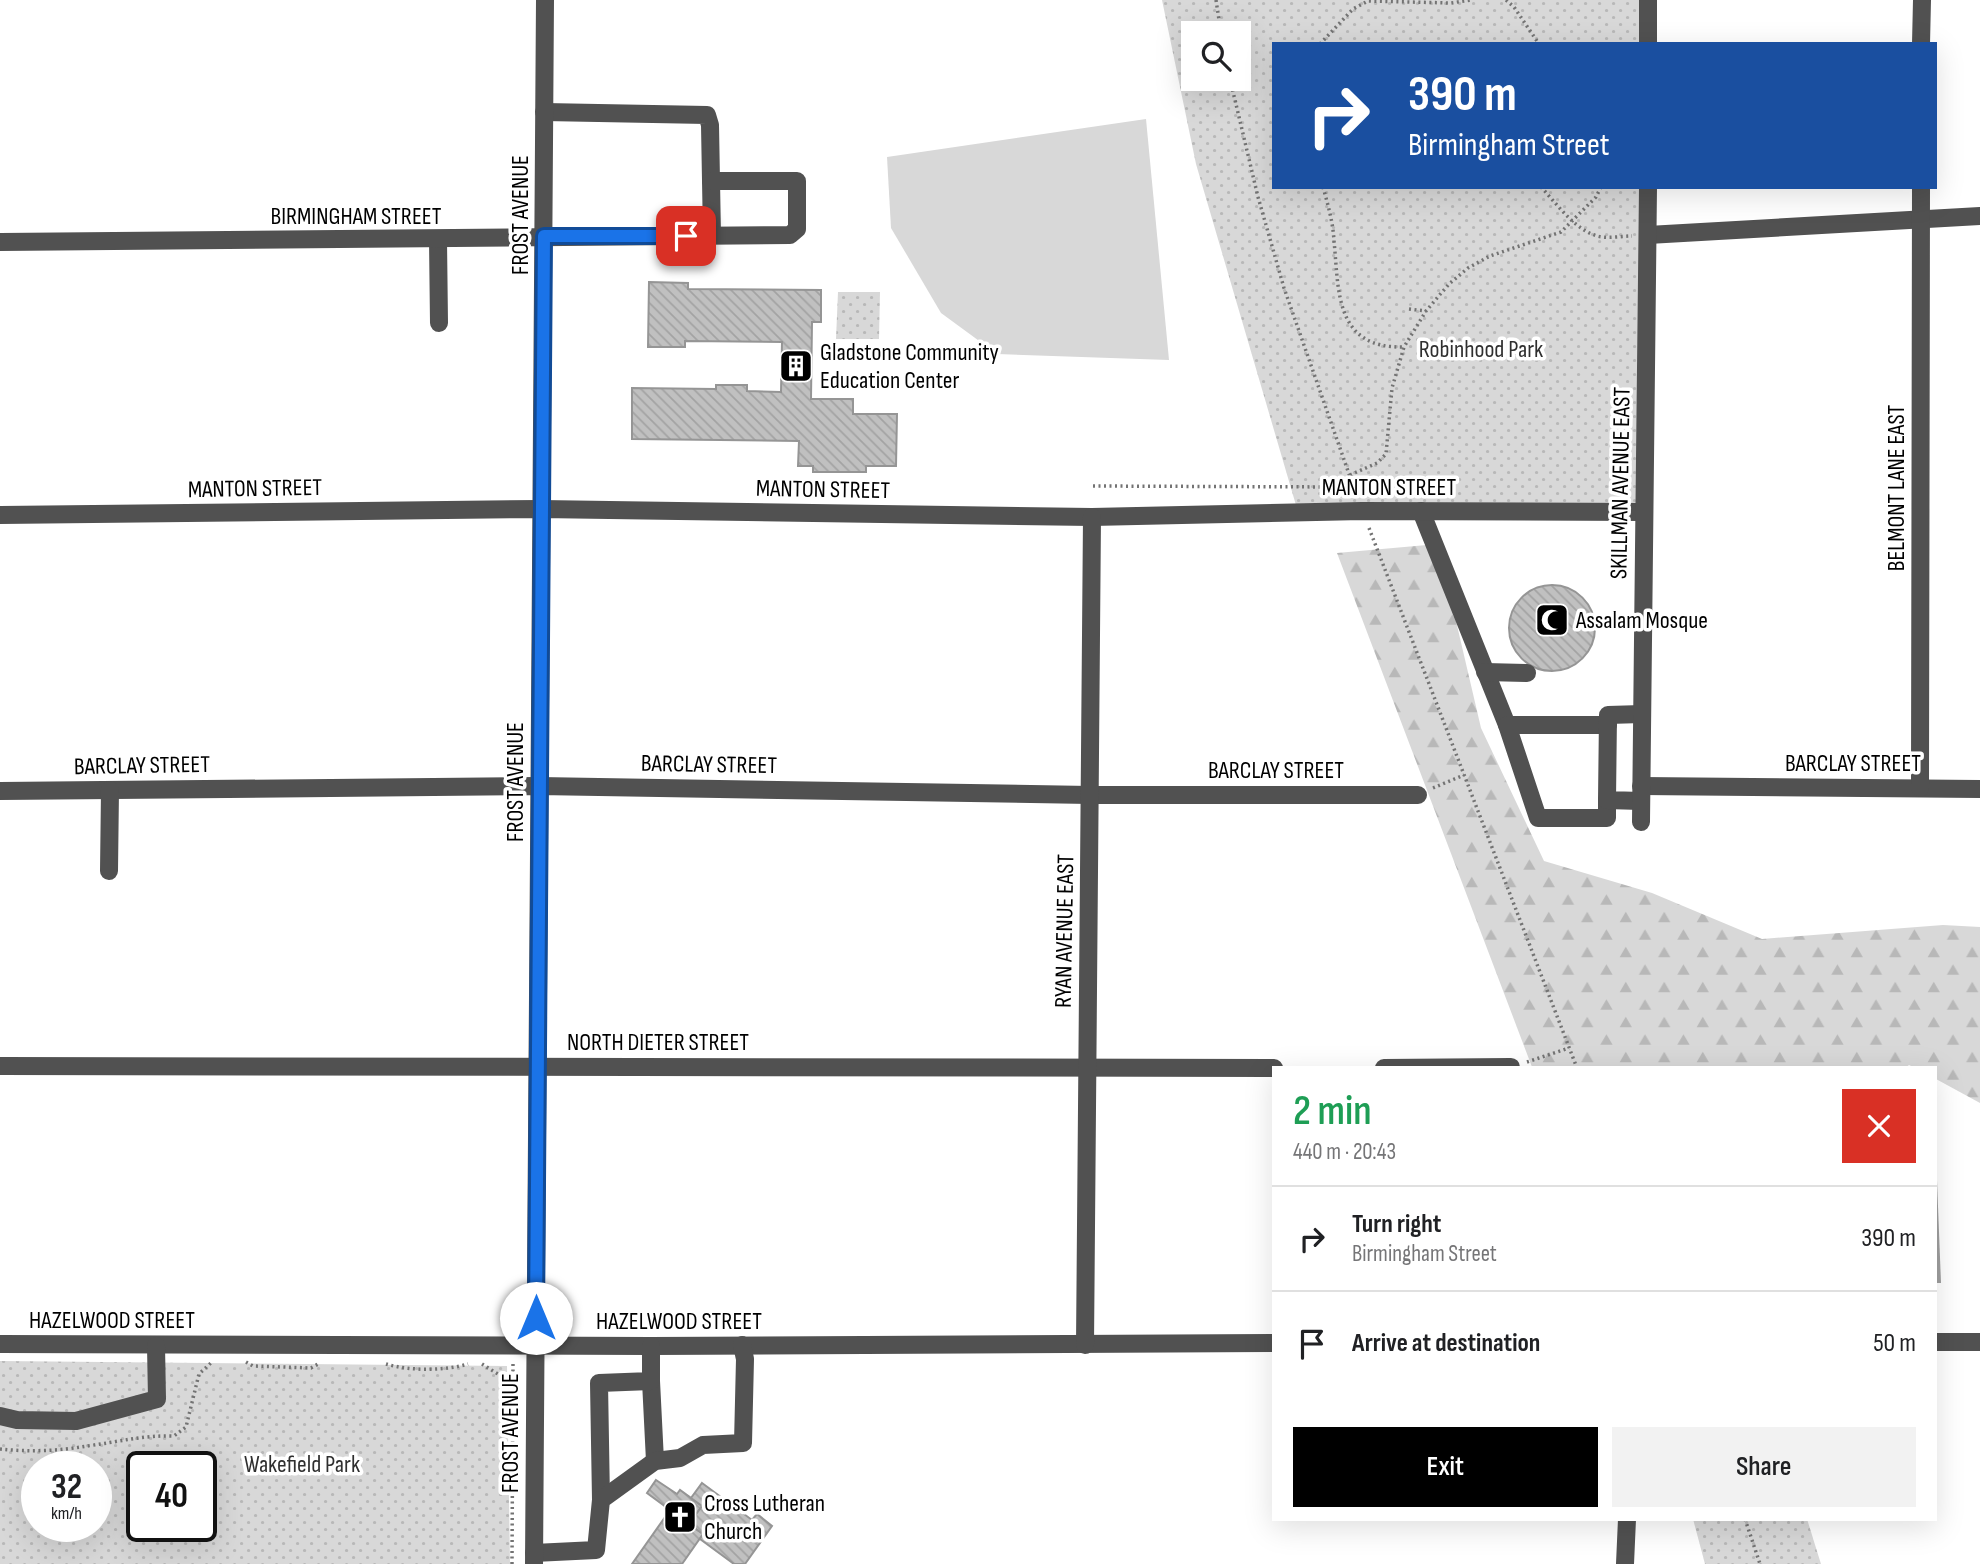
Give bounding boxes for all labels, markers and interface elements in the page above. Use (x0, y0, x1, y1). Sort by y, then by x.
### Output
map controls (1181, 21, 1251, 91)
button: search (1181, 21, 1251, 91)
text: 390 m (1408, 66, 1517, 125)
icon: right (1293, 70, 1384, 161)
text: Birmingham Street (1408, 126, 1610, 165)
street label: FROST AVENUE (506, 155, 535, 275)
street label: BIRMINGHAM STREET (271, 202, 442, 231)
pin (656, 206, 716, 266)
icon: arrive (667, 217, 705, 255)
park label: Robinhood Park (1419, 335, 1543, 364)
place label: Gladstone Community Education Center (820, 338, 999, 395)
building icon: Gladstone Community Education Center (777, 347, 815, 385)
street label: SKILLMAN AVENUE EAST (1604, 386, 1637, 579)
street label: BELMONT LANE EAST (1882, 405, 1911, 571)
street label: MANTON STREET (188, 473, 323, 504)
street label: MANTON STREET (1322, 473, 1456, 502)
street label: MANTON STREET (756, 474, 891, 505)
mosque icon: Assalam Mosque (1533, 601, 1571, 639)
place label: Assalam Mosque (1575, 606, 1708, 635)
street label: FROST AVENUE (501, 722, 530, 842)
street label: BARCLAY STREET (641, 749, 778, 780)
street label: BARCLAY STREET (1785, 749, 1921, 778)
street label: BARCLAY STREET (74, 750, 211, 781)
street label: BARCLAY STREET (1208, 756, 1344, 785)
street label: RYAN AVENUE EAST (1049, 854, 1080, 1008)
street label: NORTH DIETER STREET (567, 1028, 749, 1057)
text: 2 min (1293, 1086, 1372, 1137)
button: close (1842, 1089, 1916, 1163)
text: 440 m · 20:43 (1293, 1138, 1396, 1166)
text: Turn right (1352, 1209, 1441, 1240)
icon: right (1293, 1220, 1331, 1258)
text: 390 m (1861, 1223, 1916, 1254)
text: Birmingham Street (1352, 1240, 1497, 1268)
position arrow (499, 1281, 573, 1355)
street label: HAZELWOOD STREET (29, 1306, 195, 1335)
street label: HAZELWOOD STREET (596, 1307, 762, 1336)
icon: arrive (1293, 1325, 1331, 1363)
text: Arrive at destination (1352, 1328, 1540, 1359)
text: 50 m (1873, 1328, 1916, 1359)
street label: FROST AVENUE (496, 1373, 525, 1493)
button: Exit (1293, 1427, 1598, 1507)
button: Share (1612, 1427, 1916, 1507)
park label: Wakefield Park (244, 1450, 360, 1479)
speed limit sign: 40 (126, 1451, 217, 1542)
text: 32 (51, 1466, 82, 1509)
place label: Cross Lutheran Church (704, 1489, 825, 1546)
church icon: Cross Lutheran Church (661, 1498, 699, 1536)
text: km/h (51, 1503, 82, 1524)

